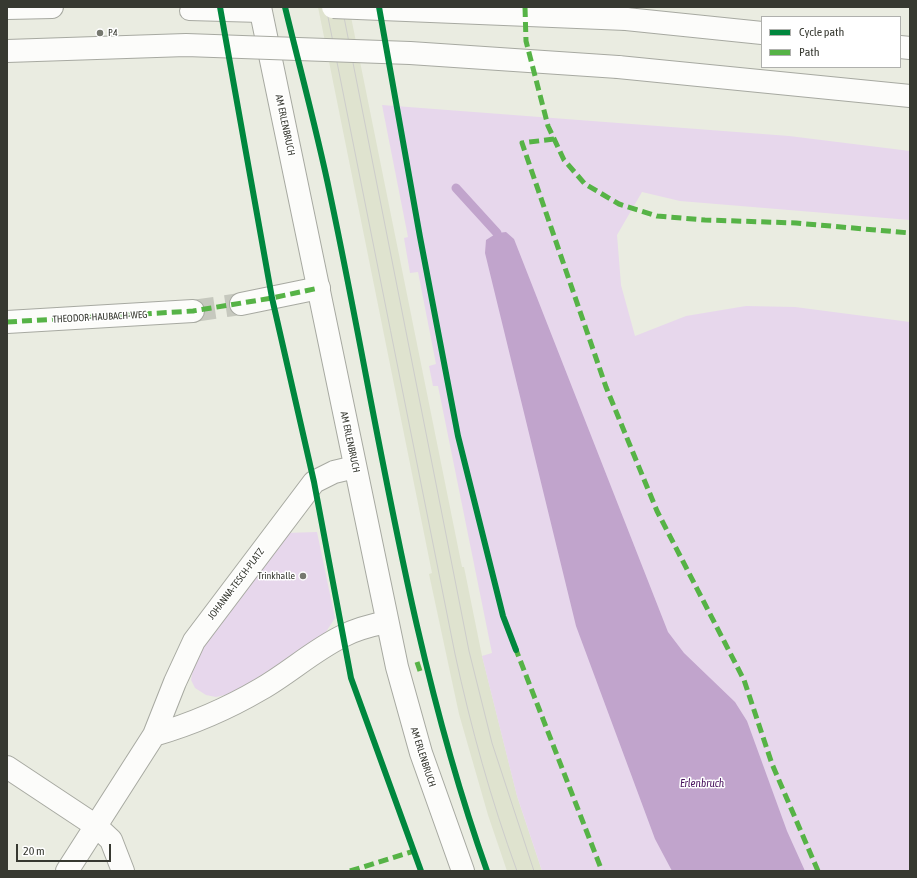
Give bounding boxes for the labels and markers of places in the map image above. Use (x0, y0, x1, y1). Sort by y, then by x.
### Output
place label: P4 (108, 27, 118, 39)
marker: P4 (95, 28, 105, 38)
place label: Trinkhalle (257, 570, 295, 582)
marker: Trinkhalle (298, 571, 308, 581)

